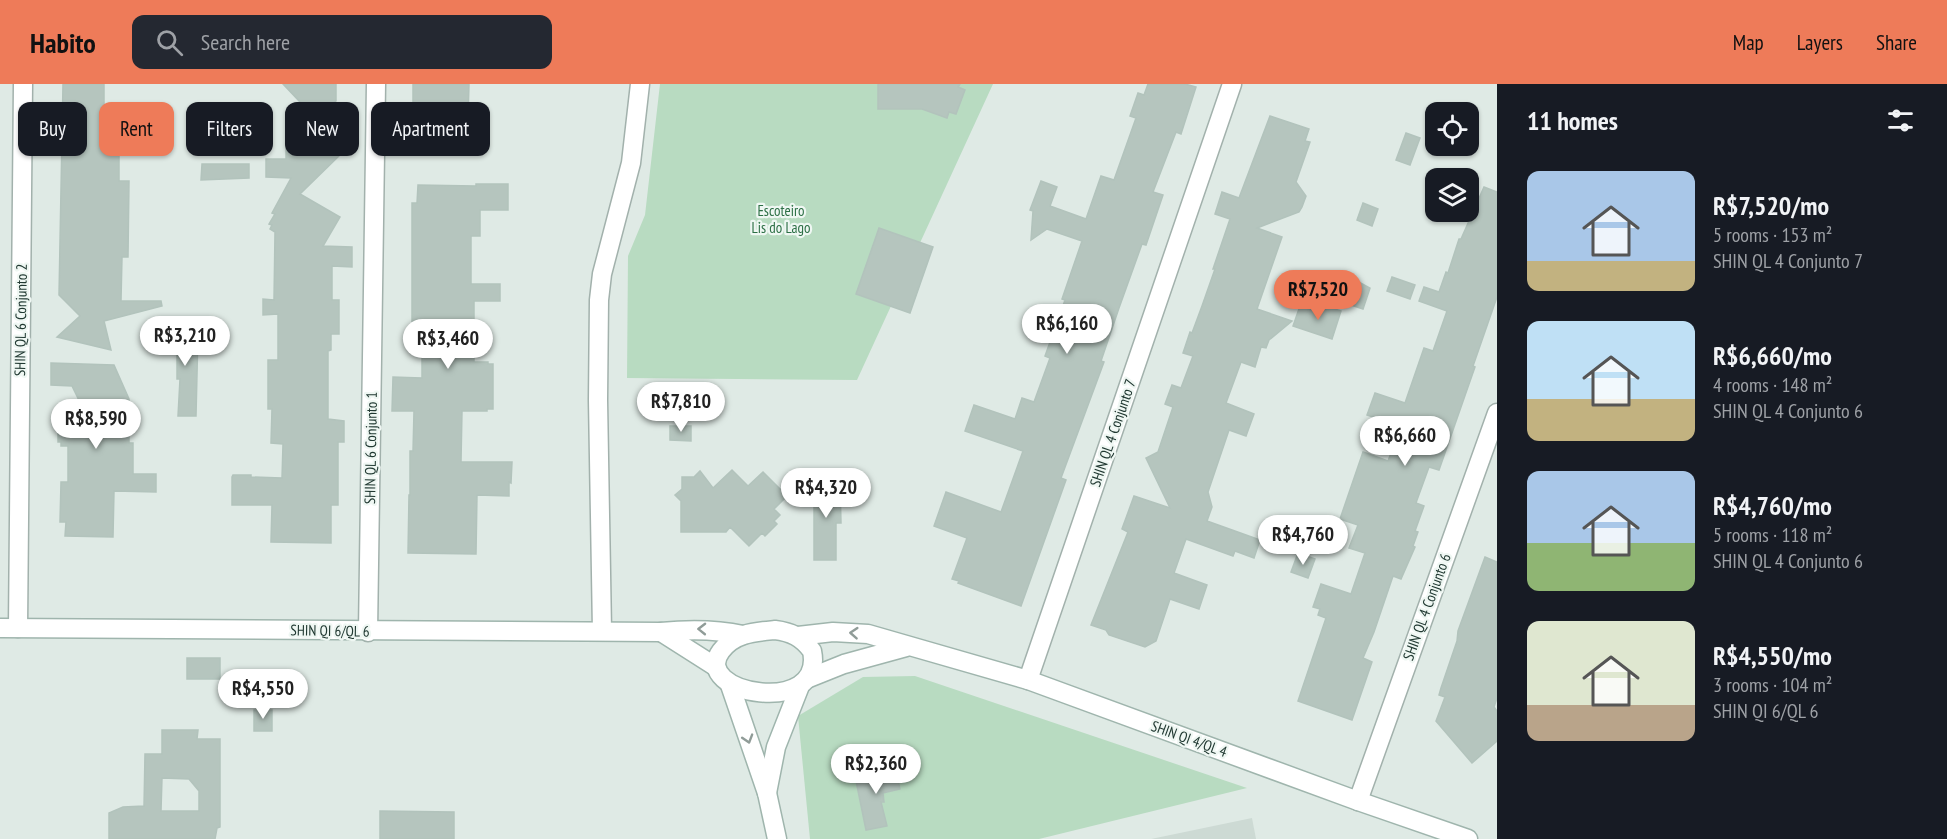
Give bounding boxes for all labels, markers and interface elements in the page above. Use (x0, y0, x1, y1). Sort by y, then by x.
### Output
search box (132, 15, 552, 69)
text: Habito (30, 24, 96, 61)
icon: search (153, 26, 186, 59)
text: Search here (201, 28, 290, 56)
text: Map (1733, 29, 1764, 56)
text: Layers (1797, 29, 1843, 56)
text: Share (1876, 29, 1917, 56)
chip: Buy (18, 102, 87, 156)
chip: Rent (99, 102, 174, 156)
chip: Filters (186, 102, 273, 156)
chip: New (285, 102, 359, 156)
chip: Apartment (371, 102, 490, 156)
map controls (1425, 102, 1479, 222)
button: locate (1425, 102, 1479, 156)
text: 11 homes (1527, 104, 1618, 137)
icon: filters (1884, 104, 1917, 137)
button: layers (1425, 168, 1479, 222)
text: R$7,520/mo (1713, 189, 1829, 222)
icon: home (1575, 195, 1647, 267)
park label: Escoteiro Lis do Lago (752, 201, 810, 237)
text: 5 rooms · 153 m² (1713, 222, 1832, 248)
text: SHIN QL 4 Conjunto 7 (1713, 248, 1863, 274)
street label: SHIN QL 6 Conjunto 2 (10, 264, 31, 376)
pin: R$7,520 (1263, 270, 1373, 321)
text: R$7,520 (1288, 276, 1348, 302)
pin: R$6,160 (1012, 304, 1122, 355)
text: R$6,160 (1036, 310, 1098, 336)
pin: R$3,210 (130, 316, 240, 367)
pin: R$3,460 (393, 319, 503, 370)
text: R$3,210 (154, 322, 216, 348)
text: R$3,460 (417, 325, 479, 351)
text: R$6,660/mo (1713, 339, 1832, 372)
icon: home (1575, 345, 1647, 417)
text: 4 rooms · 148 m² (1713, 372, 1832, 398)
street label: SHIN QL 4 Conjunto 7 (1085, 377, 1140, 489)
pin: R$7,810 (626, 382, 736, 433)
text: R$7,810 (651, 388, 711, 414)
street label: SHIN QL 6 Conjunto 1 (360, 392, 381, 504)
text: SHIN QL 4 Conjunto 6 (1713, 398, 1863, 424)
pin: R$8,590 (41, 399, 151, 450)
text: R$8,590 (65, 405, 127, 431)
pin: R$6,660 (1350, 416, 1460, 467)
text: R$6,660 (1374, 422, 1436, 448)
pin: R$4,320 (771, 468, 881, 519)
text: R$4,320 (795, 474, 857, 500)
text: R$4,760/mo (1713, 489, 1832, 522)
icon: home (1575, 495, 1647, 567)
pin: R$4,760 (1248, 515, 1358, 566)
text: R$4,760 (1272, 521, 1334, 547)
text: 5 rooms · 118 m² (1713, 522, 1832, 548)
text: SHIN QL 4 Conjunto 6 (1713, 548, 1863, 574)
street label: SHIN QL 4 Conjunto 6 (1398, 550, 1455, 663)
street label: SHIN QI 6/QL 6 (290, 620, 370, 641)
one-way arrow (697, 623, 706, 636)
one-way arrow (849, 627, 858, 640)
text: R$4,550/mo (1713, 639, 1832, 672)
icon: home (1575, 645, 1647, 717)
pin: R$4,550 (208, 669, 318, 720)
text: 3 rooms · 104 m² (1713, 672, 1832, 698)
text: R$4,550 (232, 675, 294, 701)
text: SHIN QI 6/QL 6 (1713, 698, 1819, 724)
street label: SHIN QI 4/QL 4 (1149, 716, 1230, 761)
one-way arrow (741, 733, 753, 744)
pin: R$2,360 (821, 744, 931, 795)
text: R$2,360 (845, 750, 907, 776)

